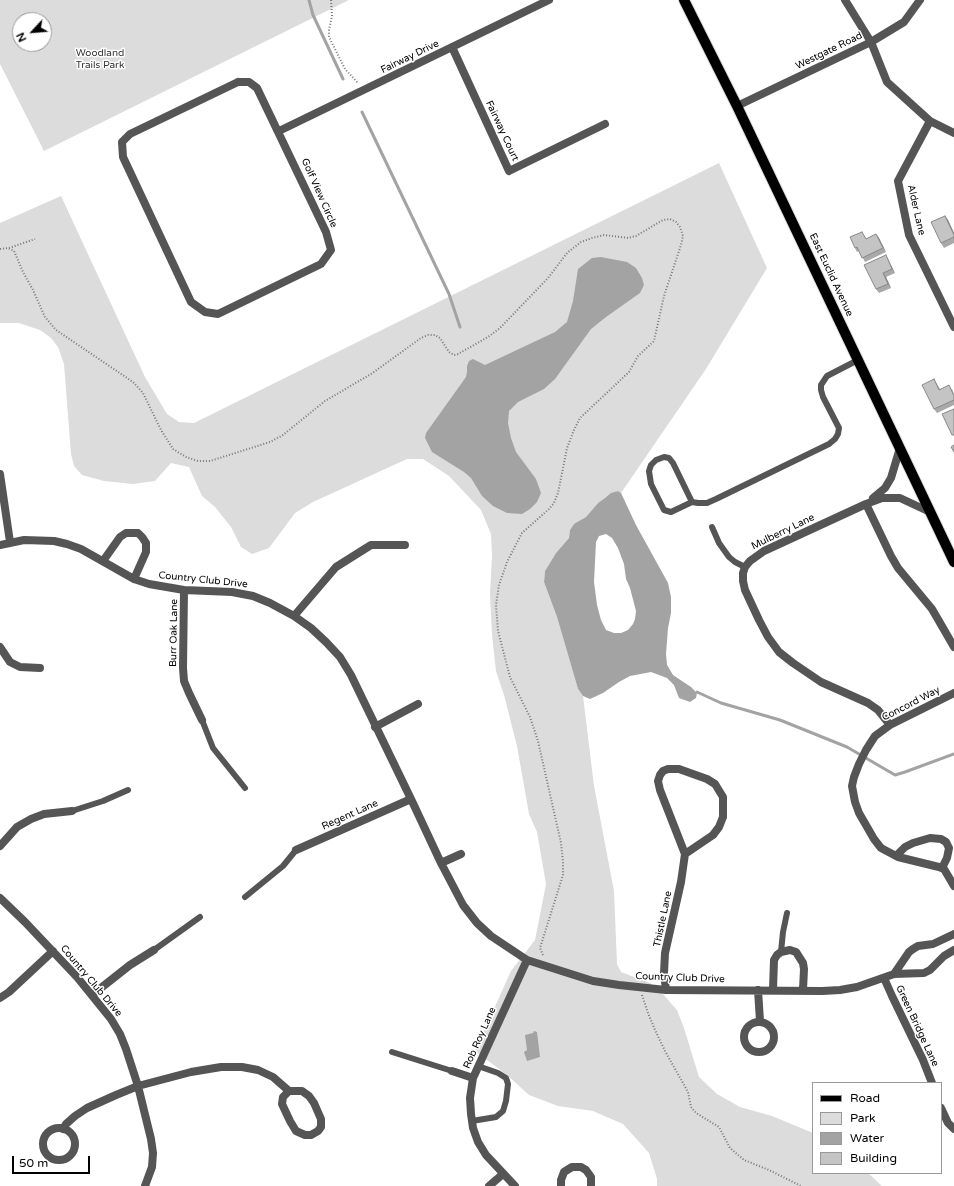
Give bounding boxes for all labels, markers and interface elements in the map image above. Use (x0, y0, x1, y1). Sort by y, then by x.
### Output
north arrow (12, 12, 52, 52)
text: N (14, 30, 29, 44)
street label: Westgate Road (794, 30, 864, 72)
street label: Fairway Drive (379, 38, 441, 76)
park label: Woodland Trails Park (76, 47, 124, 70)
street label: Fairway Court (483, 99, 521, 163)
street label: Golf View Circle (298, 156, 340, 230)
street label: Alder Lane (904, 184, 928, 236)
street label: East Euclid Avenue (806, 231, 856, 319)
street label: Mulberry Lane (749, 512, 817, 552)
street label: Country Club Drive (158, 569, 248, 591)
street label: Burr Oak Lane (167, 599, 181, 667)
street label: Concord Way (880, 684, 942, 724)
street label: Regent Lane (320, 797, 380, 833)
street label: Thistle Lane (651, 890, 675, 948)
street label: Country Club Drive (58, 943, 124, 1019)
street label: Country Club Drive (635, 970, 725, 986)
street label: Green Bridge Lane (893, 983, 941, 1069)
street label: Rob Roy Lane (461, 1005, 499, 1071)
legend (812, 1082, 942, 1174)
text: Road (850, 1091, 880, 1105)
text: Park (850, 1111, 876, 1125)
text: Water (850, 1131, 884, 1145)
scale bar (14, 1148, 92, 1174)
text: Building (850, 1151, 897, 1165)
text: 50 m (19, 1156, 48, 1170)

